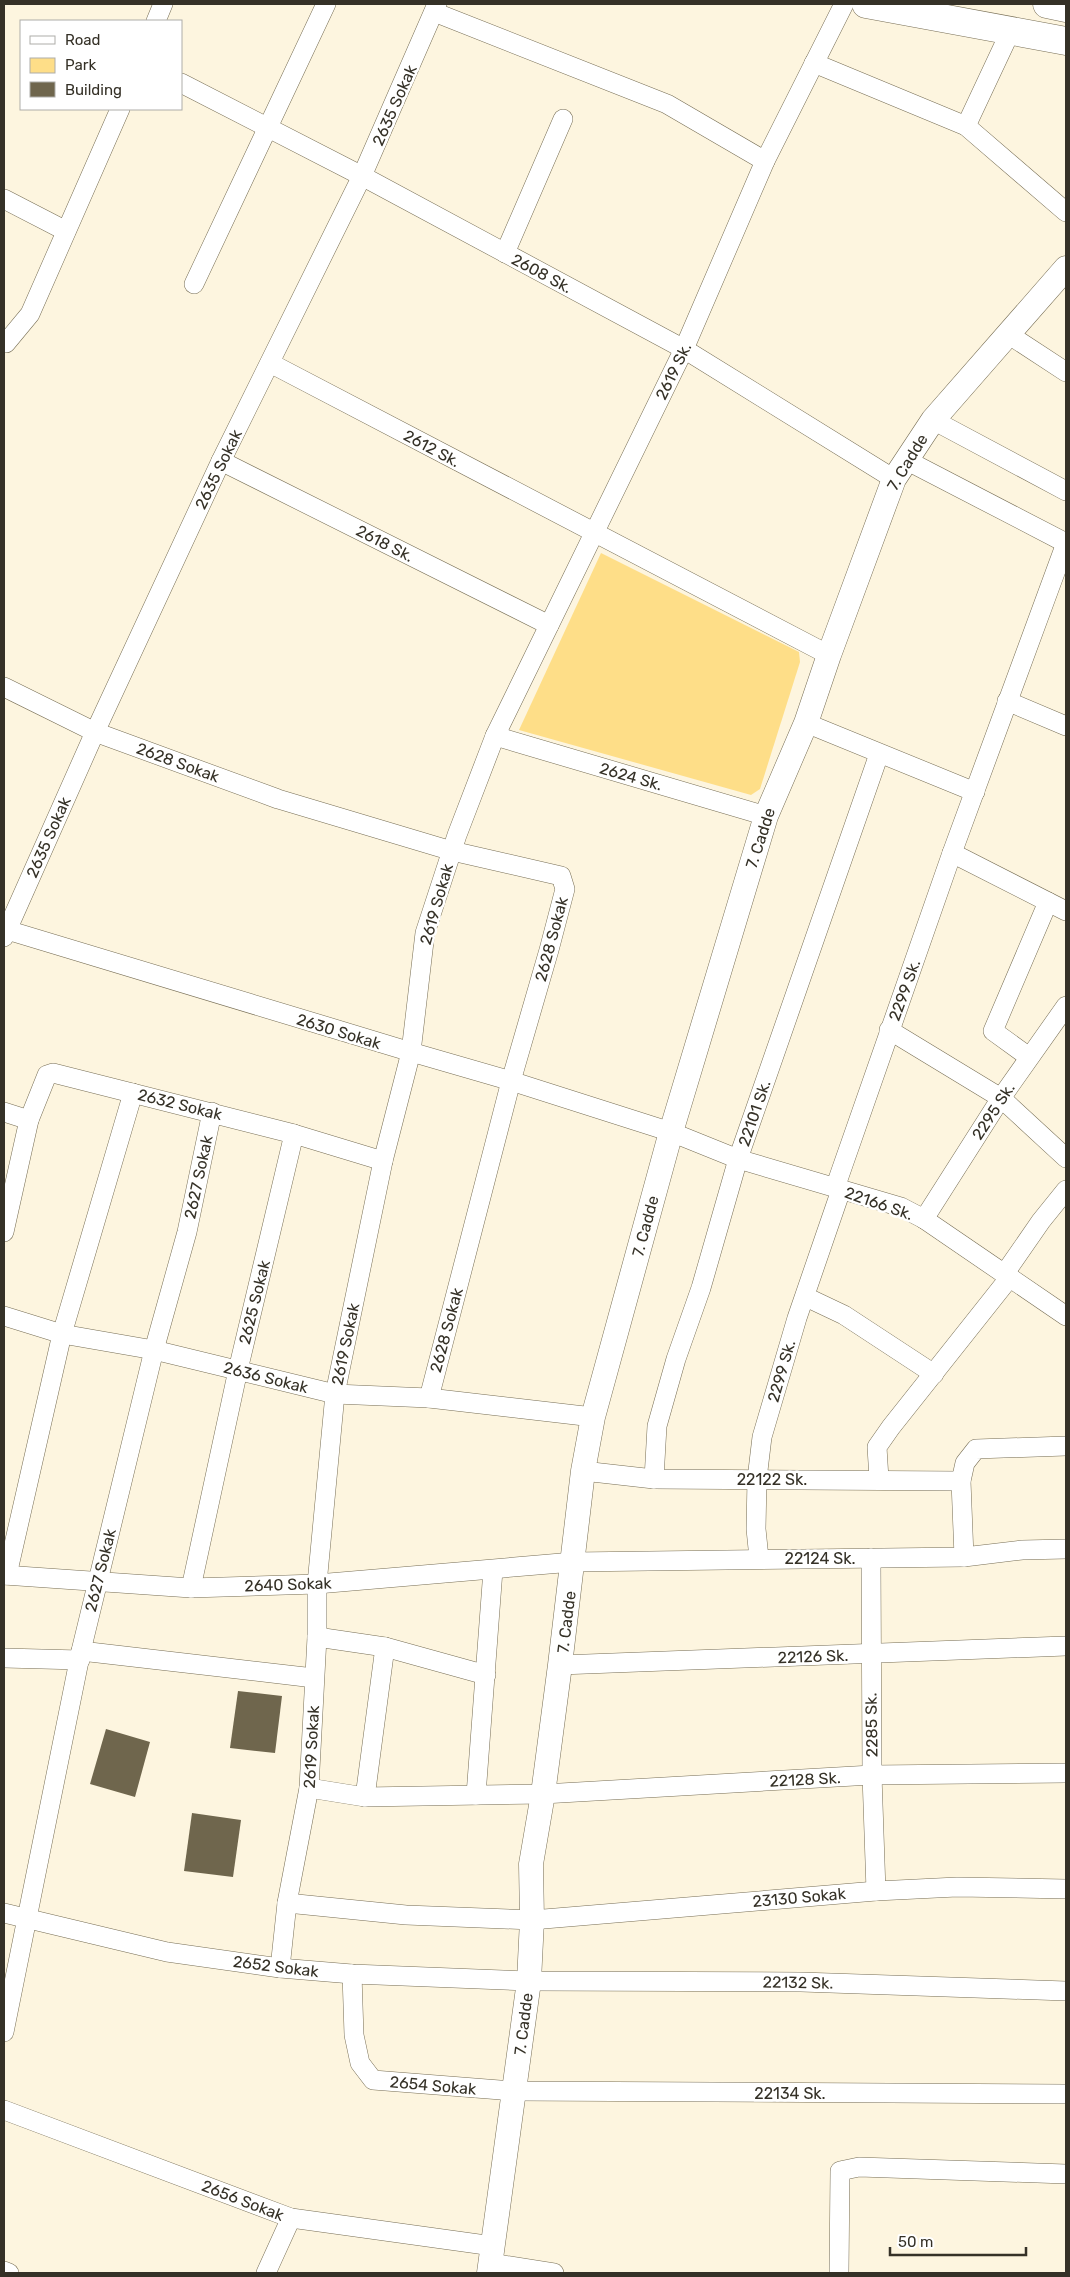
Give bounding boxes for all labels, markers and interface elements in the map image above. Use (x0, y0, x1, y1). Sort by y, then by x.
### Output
legend (20, 20, 182, 110)
text: Road (65, 31, 101, 49)
text: Park (65, 56, 96, 74)
street label: 2635 Sokak (368, 61, 421, 149)
text: Building (65, 81, 122, 99)
street label: 2608 Sk. (508, 250, 575, 297)
street label: 2619 Sk. (652, 340, 695, 403)
street label: 2635 Sokak (191, 426, 246, 512)
street label: 2612 Sk. (400, 426, 463, 471)
street label: 7. Cadde (883, 431, 932, 494)
street label: 2618 Sk. (353, 521, 417, 566)
street label: 2628 Sokak (134, 739, 223, 787)
street label: 2624 Sk. (597, 758, 664, 794)
street label: 2635 Sokak (22, 793, 75, 881)
street label: 7. Cadde (742, 805, 779, 871)
street label: 2619 Sokak (416, 861, 457, 947)
street label: 2628 Sokak (531, 894, 572, 984)
street label: 2299 Sk. (885, 957, 924, 1023)
street label: 2630 Sokak (294, 1010, 384, 1054)
street label: 22101 Sk. (734, 1078, 775, 1149)
street label: 2295 Sk. (968, 1079, 1019, 1143)
street label: 2632 Sokak (136, 1085, 225, 1124)
street label: 2627 Sokak (180, 1133, 217, 1221)
street label: 22166 Sk. (842, 1183, 916, 1224)
street label: 7. Cadde (628, 1193, 663, 1259)
street label: 2625 Sokak (235, 1257, 274, 1346)
street label: 2628 Sokak (426, 1285, 467, 1375)
street label: 2619 Sokak (328, 1301, 364, 1387)
street label: 2299 Sk. (764, 1338, 799, 1404)
street label: 2636 Sokak (222, 1358, 311, 1397)
street label: 22122 Sk. (737, 1470, 807, 1489)
street label: 2627 Sokak (81, 1526, 120, 1614)
street label: 22124 Sk. (785, 1549, 855, 1568)
street label: 2640 Sokak (244, 1573, 333, 1596)
street label: 7. Cadde (553, 1590, 580, 1654)
street label: 22126 Sk. (777, 1646, 849, 1667)
street label: 2285 Sk. (861, 1693, 882, 1757)
street label: 2619 Sokak (300, 1704, 323, 1789)
street label: 22128 Sk. (769, 1768, 841, 1791)
street label: 23130 Sokak (752, 1884, 847, 1911)
street label: 2652 Sokak (232, 1952, 321, 1981)
street label: 22132 Sk. (762, 1972, 834, 1993)
street label: 7. Cadde (510, 1992, 537, 2056)
street label: 2654 Sokak (389, 2072, 478, 2099)
street label: 22134 Sk. (754, 2084, 826, 2103)
street label: 2656 Sokak (199, 2176, 287, 2225)
scale bar (890, 2224, 1026, 2256)
text: 50 m (898, 2233, 933, 2251)

